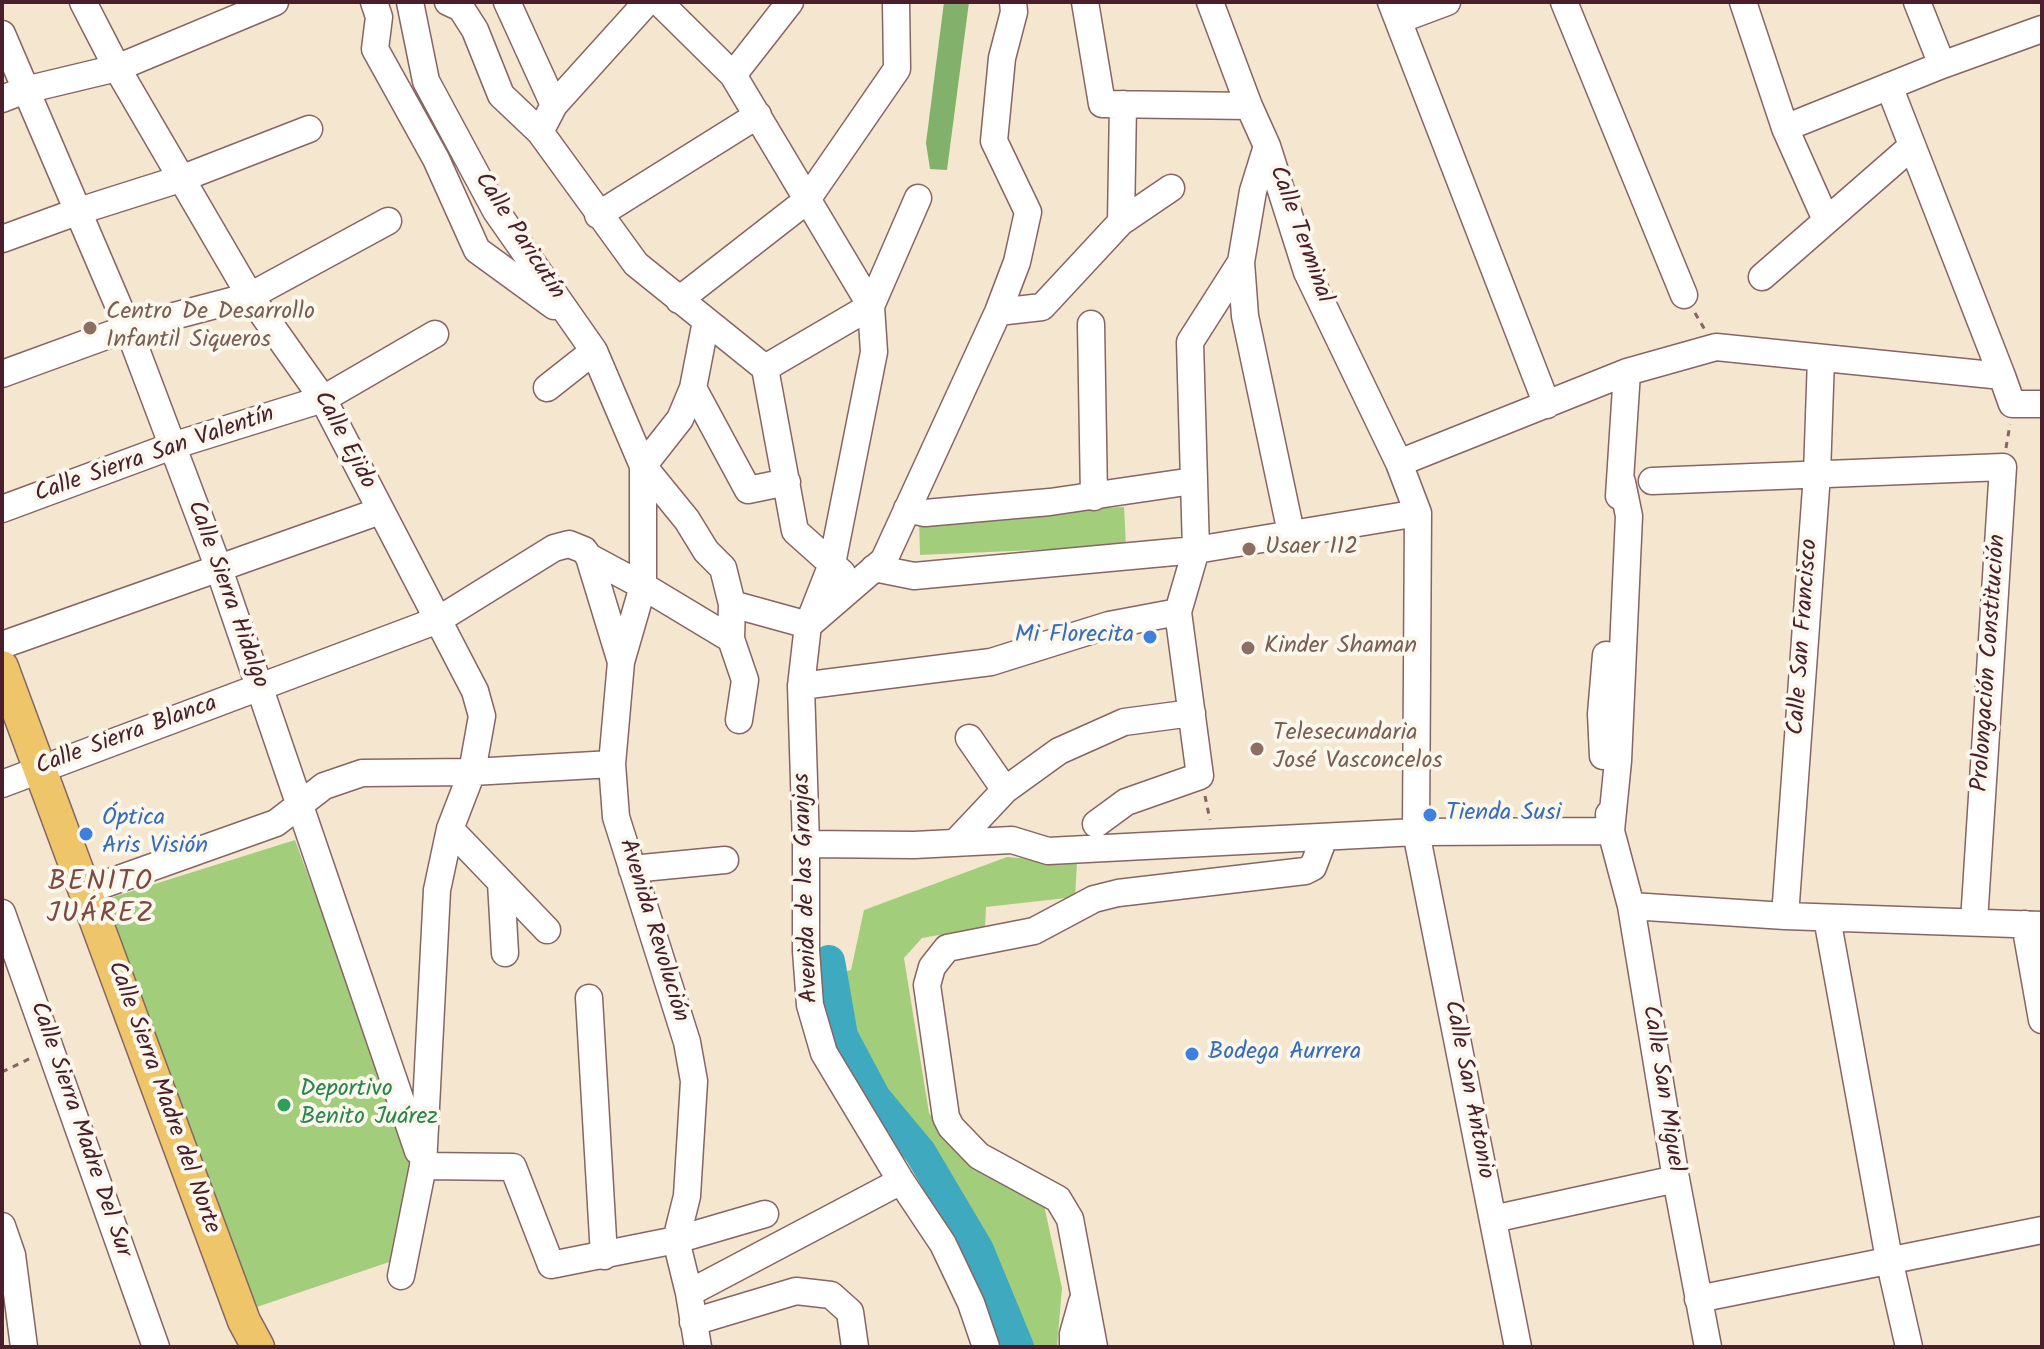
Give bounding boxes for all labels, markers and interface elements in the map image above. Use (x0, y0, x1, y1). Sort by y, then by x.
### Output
street label: Calle Terminal (1261, 162, 1337, 308)
street label: Calle Paricutín (466, 168, 570, 306)
place label: Centro De Desarrollo Infantil Siqueros (106, 300, 315, 356)
marker: Centro De Desarrollo Infantil Siqueros (81, 319, 99, 337)
street label: Calle Ejido (305, 387, 381, 495)
street label: Calle Sierra San Valentín (31, 401, 279, 511)
street label: Calle Sierra Hidalgo (179, 498, 273, 692)
street label: Prolongación Constitución (1968, 533, 2014, 793)
place label: Usaer 112 (1265, 535, 1358, 563)
street label: Calle San Francisco (1784, 538, 1826, 736)
marker: Usaer 112 (1240, 540, 1258, 558)
place label: Mi Florecita (1015, 623, 1134, 651)
marker: Mi Florecita (1141, 628, 1159, 646)
place label: Kinder Shaman (1264, 634, 1417, 662)
marker: Kinder Shaman (1239, 639, 1257, 657)
street label: Calle Sierra Blanca (32, 691, 222, 783)
place label: Telesecundaria José Vasconcelos (1273, 721, 1443, 777)
marker: Telesecundaria José Vasconcelos (1248, 740, 1266, 758)
street label: Avenida de las Granjas (790, 772, 826, 1004)
place label: Tienda Susi (1446, 801, 1561, 829)
place label: Óptica Aris Visión (102, 806, 208, 862)
marker: Tienda Susi (1421, 806, 1439, 824)
marker: Óptica Aris Visión (77, 825, 95, 843)
street label: Avenida Revolución (610, 836, 694, 1026)
district label: BENITO JUÁREZ (47, 867, 155, 933)
street label: Calle Sierra Madre del Norte (99, 958, 225, 1238)
street label: Calle Sierra Madre Del Sur (22, 998, 136, 1262)
street label: Calle San Antonio (1436, 998, 1498, 1182)
street label: Calle San Miguel (1634, 1004, 1688, 1174)
place label: Bodega Aurrera (1208, 1040, 1361, 1068)
marker: Bodega Aurrera (1183, 1045, 1201, 1063)
place label: Deportivo Benito Juárez (300, 1077, 438, 1133)
marker: Deportivo Benito Juárez (275, 1096, 293, 1114)

